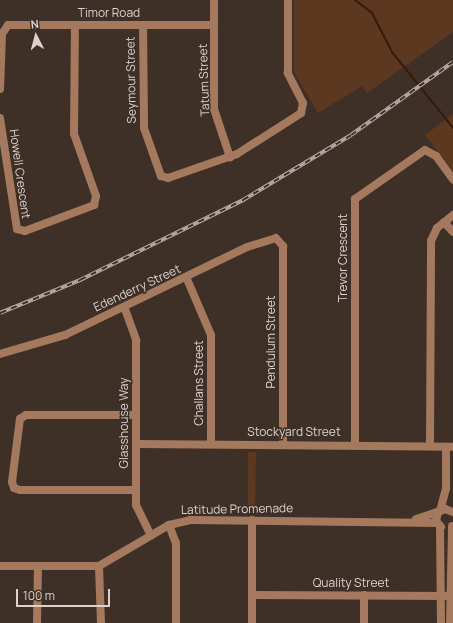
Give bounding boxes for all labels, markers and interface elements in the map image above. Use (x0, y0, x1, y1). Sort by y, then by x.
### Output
street label: Timor Road (78, 6, 140, 20)
north arrow (16, 16, 56, 56)
text: N (30, 16, 39, 31)
street label: Seymour Street (123, 36, 139, 124)
street label: Tatum Street (196, 43, 212, 117)
street label: Howell Crescent (7, 128, 33, 220)
street label: Trevor Crescent (336, 214, 350, 302)
street label: Edenderry Street (91, 261, 183, 315)
street label: Pendulum Street (264, 295, 278, 389)
street label: Challans Street (192, 340, 206, 426)
street label: Glasshouse Way (117, 378, 131, 468)
street label: Stockyard Street (247, 425, 341, 439)
street label: Latitude Promenade (181, 501, 293, 517)
street label: Quality Street (313, 576, 389, 590)
scale bar (18, 581, 112, 607)
text: 100 m (23, 587, 55, 604)

